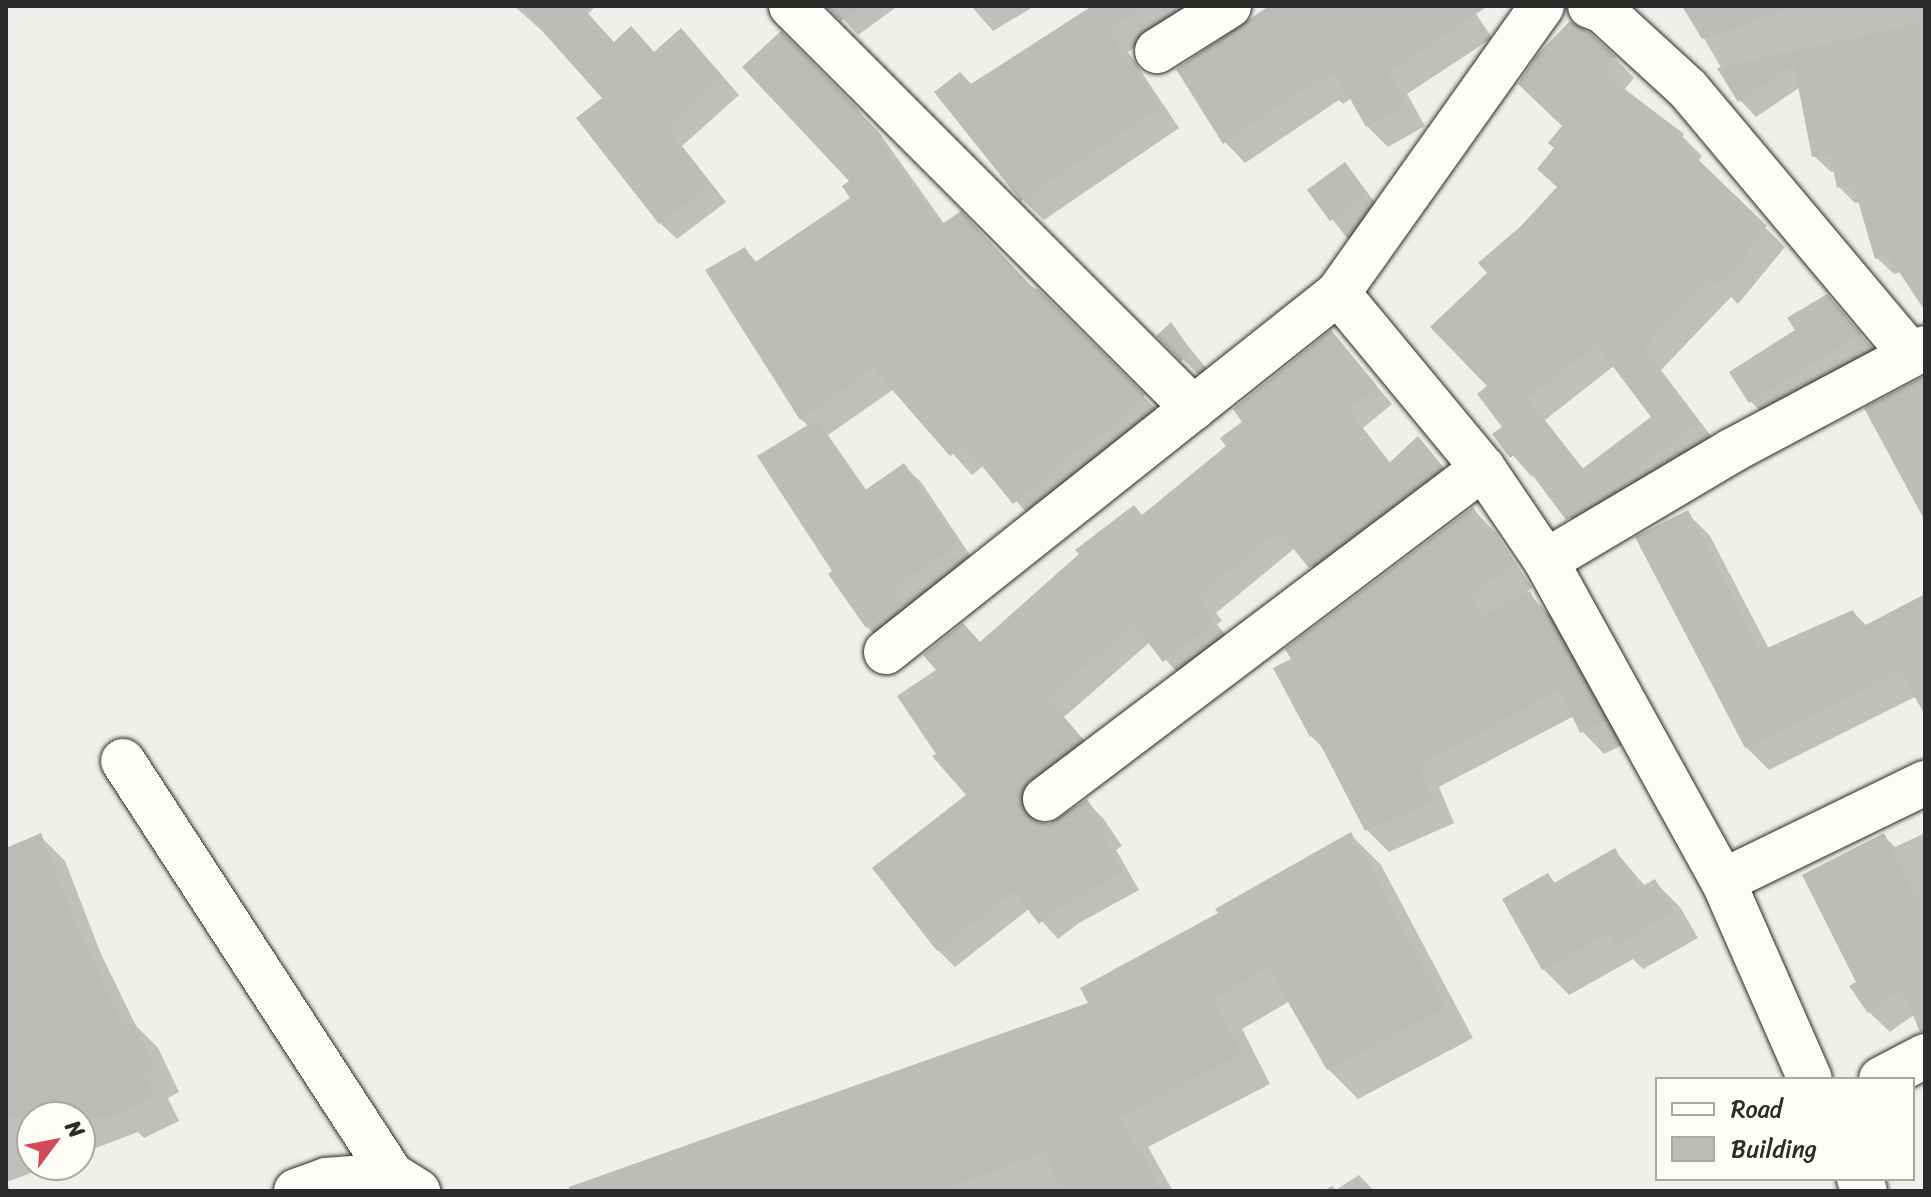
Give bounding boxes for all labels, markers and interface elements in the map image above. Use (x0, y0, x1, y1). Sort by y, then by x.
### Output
legend (1655, 1077, 1915, 1181)
text: Road (1731, 1088, 1782, 1130)
north arrow (16, 1101, 96, 1181)
text: N (55, 1112, 96, 1146)
text: Building (1731, 1128, 1817, 1170)

